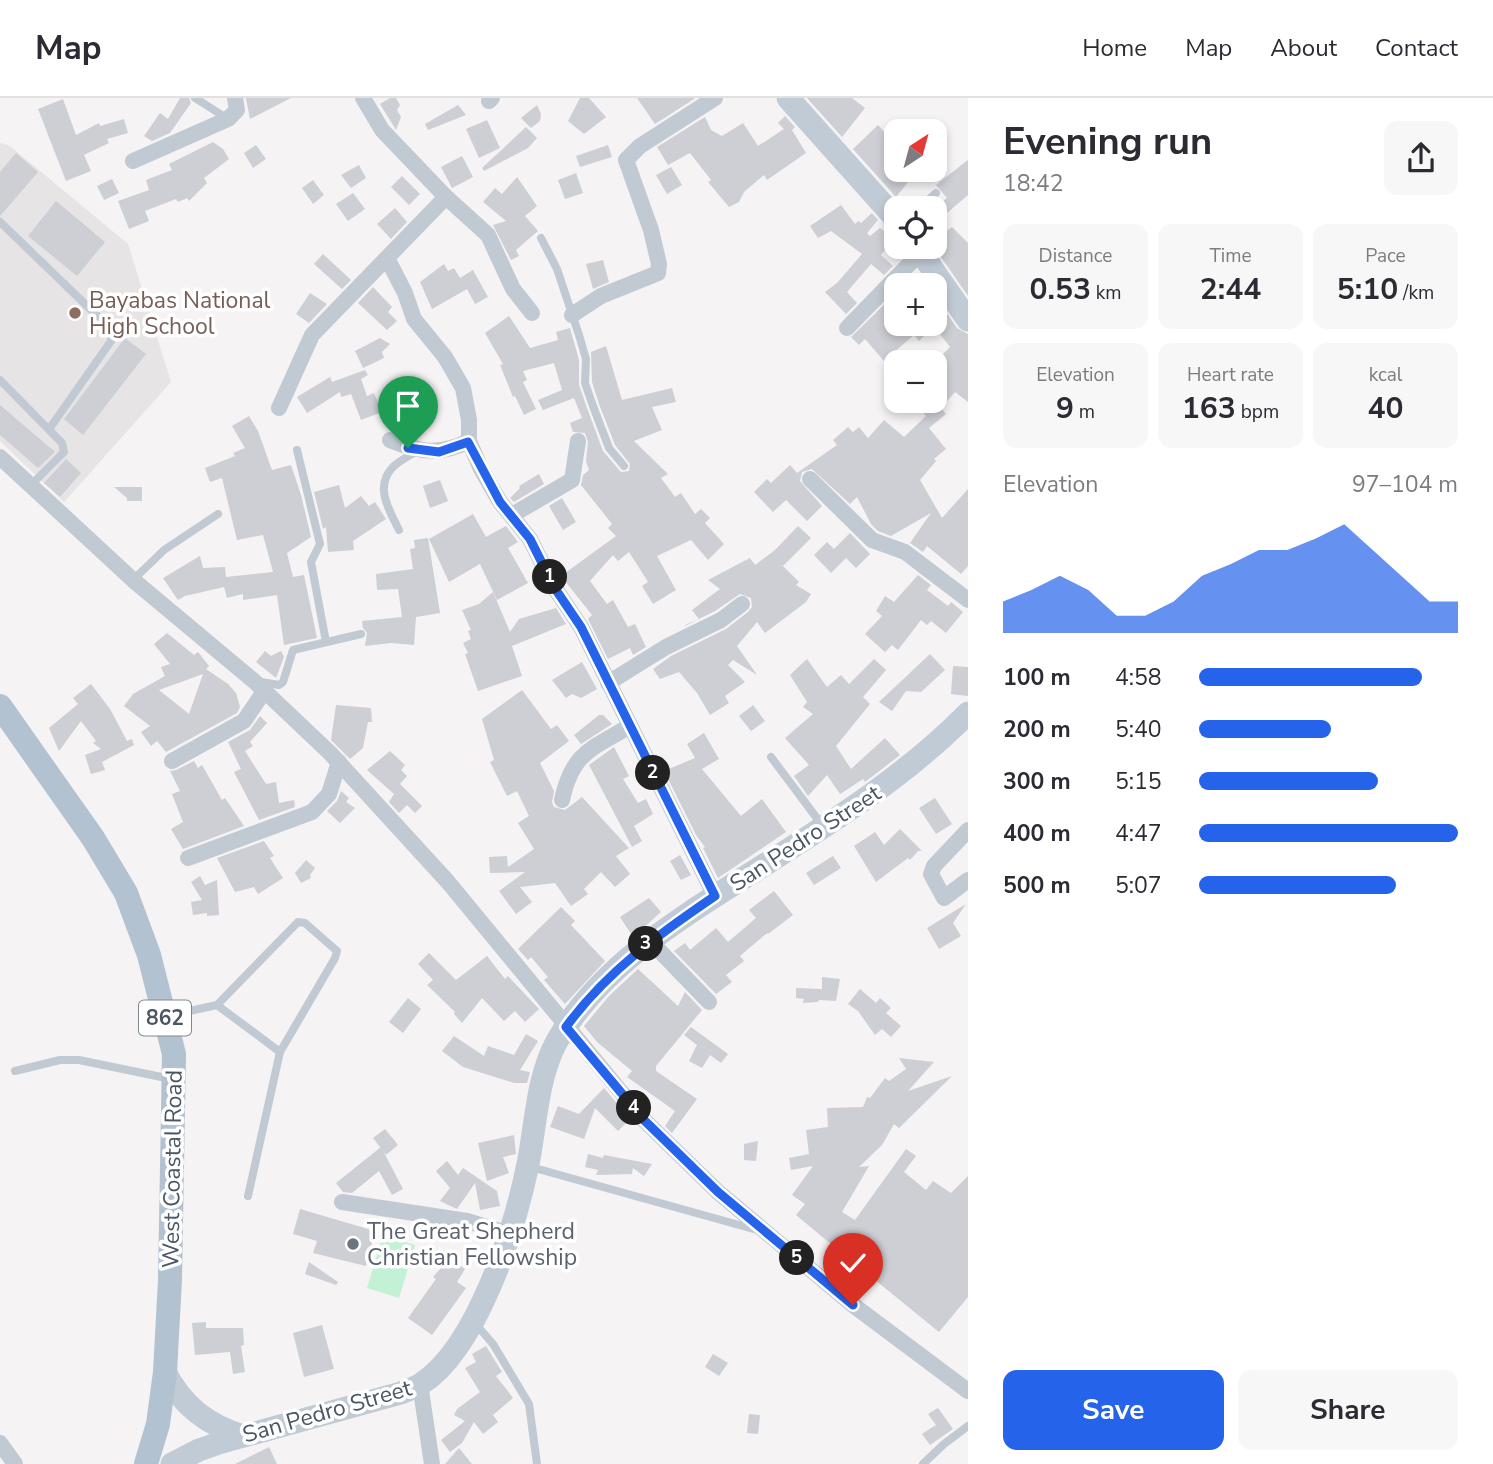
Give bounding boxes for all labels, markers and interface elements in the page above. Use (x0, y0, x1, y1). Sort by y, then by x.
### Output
text: Map (35, 26, 102, 71)
text: Home (1082, 32, 1147, 64)
text: Map (1185, 32, 1232, 64)
text: About (1270, 32, 1337, 64)
text: Contact (1375, 32, 1458, 64)
text: Evening run (1003, 116, 1212, 167)
north arrow (884, 119, 947, 182)
map controls (884, 119, 947, 413)
button: share (1384, 121, 1458, 195)
text: 18:42 (1003, 168, 1063, 199)
button: locate (884, 196, 947, 259)
text: Distance (1039, 243, 1112, 269)
text: Time (1209, 243, 1252, 269)
text: Pace (1365, 243, 1406, 269)
text: 0.53 (1029, 269, 1091, 310)
text: 2:44 (1200, 269, 1261, 310)
text: 5:10 (1337, 269, 1398, 310)
button: + (884, 273, 947, 336)
text: km (1091, 280, 1122, 306)
text: /km (1398, 280, 1434, 306)
place label: Bayabas National High School (89, 285, 271, 342)
marker: Bayabas National High School (67, 305, 83, 321)
button: − (884, 350, 947, 413)
text: Elevation (1036, 362, 1115, 388)
text: Heart rate (1187, 362, 1274, 388)
text: kcal (1369, 362, 1402, 388)
pin (378, 376, 438, 448)
icon: arrive (389, 387, 427, 425)
text: 9 (1056, 388, 1074, 429)
text: 163 (1182, 388, 1236, 429)
text: 40 (1368, 388, 1404, 429)
text: m (1074, 399, 1095, 425)
text: bpm (1236, 399, 1279, 425)
text: Elevation (1003, 469, 1098, 500)
text: 97–104 m (1352, 469, 1458, 500)
pin: 1 (532, 560, 568, 594)
text: 1 (544, 563, 555, 589)
text: 100 m (1003, 662, 1071, 693)
text: 4:58 (1115, 662, 1162, 693)
text: 200 m (1003, 714, 1071, 745)
text: 5:40 (1115, 714, 1162, 745)
pin: 2 (636, 756, 670, 790)
text: 2 (647, 759, 658, 785)
text: 300 m (1003, 766, 1071, 797)
text: 5:15 (1115, 766, 1162, 797)
street label: San Pedro Street (724, 777, 888, 899)
text: 400 m (1003, 818, 1071, 849)
text: 4:47 (1115, 818, 1162, 849)
text: 500 m (1003, 870, 1071, 901)
text: 5:07 (1115, 870, 1162, 901)
pin: 3 (628, 926, 664, 962)
text: 3 (640, 930, 651, 956)
road number: 862 (139, 1000, 191, 1035)
street label: West Coastal Road (155, 1070, 190, 1268)
pin: 4 (616, 1090, 652, 1126)
text: 4 (628, 1094, 639, 1120)
place label: The Great Shepherd Christian Fellowship (367, 1216, 577, 1273)
pin (823, 1233, 883, 1305)
marker: The Great Shepherd Christian Fellowship (345, 1236, 361, 1252)
pin: 5 (780, 1240, 814, 1276)
text: 5 (791, 1244, 802, 1270)
icon: check (834, 1244, 872, 1282)
button: Save (1003, 1370, 1224, 1450)
button: Share (1238, 1370, 1458, 1450)
street label: San Pedro Street (239, 1372, 416, 1450)

